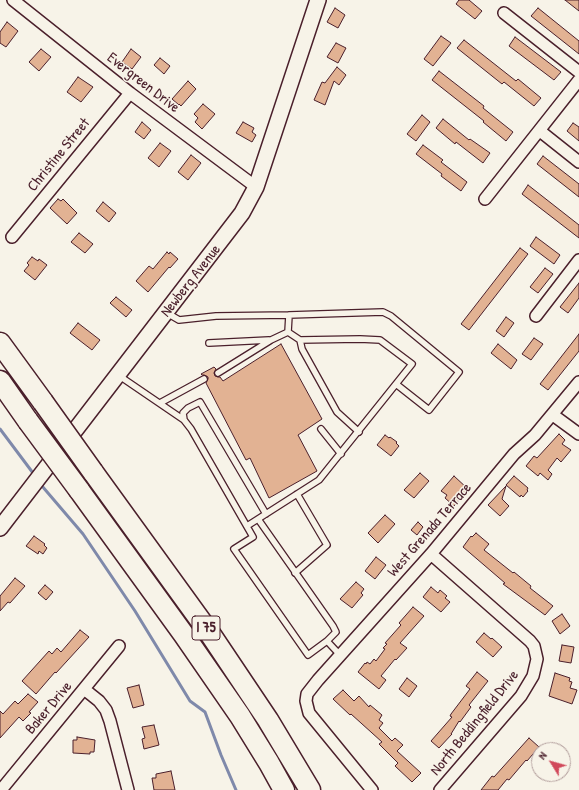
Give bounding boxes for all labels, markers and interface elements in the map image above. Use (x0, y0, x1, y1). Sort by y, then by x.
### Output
street label: Evergreen Drive (103, 49, 183, 117)
street label: Christine Street (24, 115, 94, 195)
street label: Newberg Avenue (157, 241, 225, 321)
street label: West Grenada Terrace (384, 479, 476, 581)
road number: I 75 (192, 616, 220, 640)
street label: North Beddingfield Drive (427, 667, 523, 779)
street label: Baker Drive (22, 678, 76, 738)
north arrow (531, 742, 571, 782)
text: N (535, 749, 550, 762)

